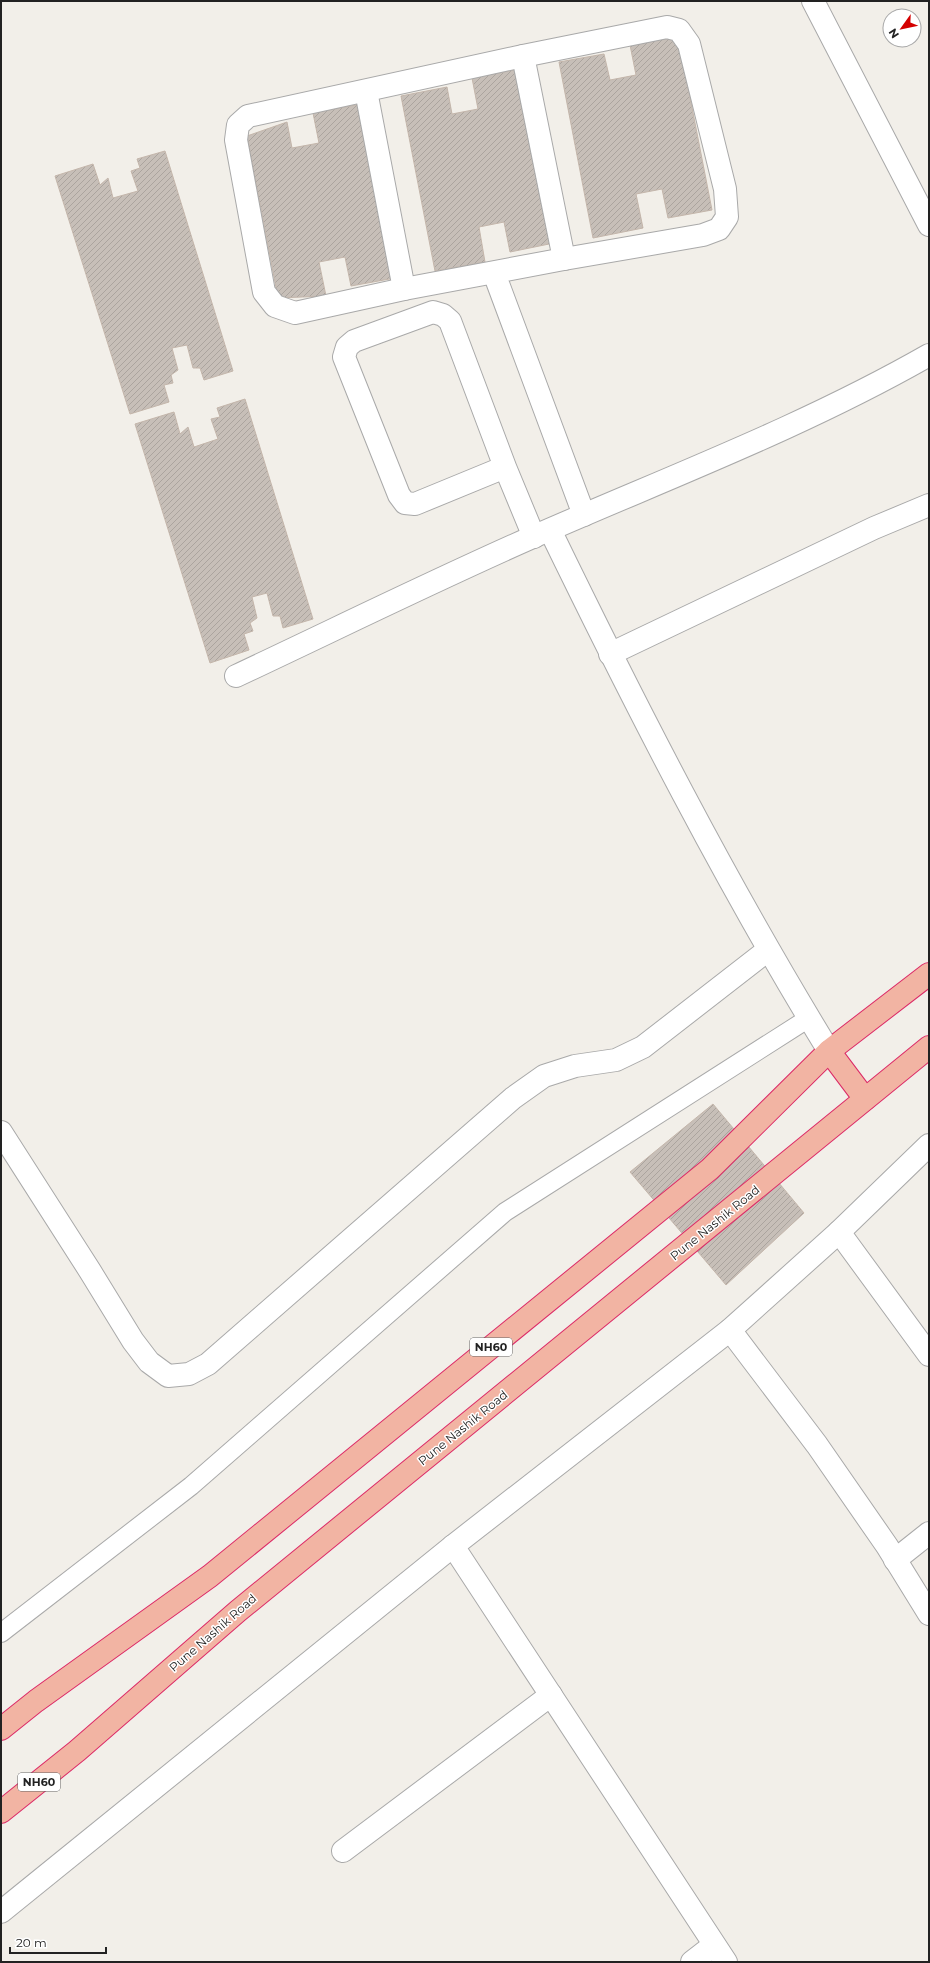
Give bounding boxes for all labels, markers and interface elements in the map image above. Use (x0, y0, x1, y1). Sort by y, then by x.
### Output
north arrow (882, 8, 922, 48)
text: N (885, 26, 902, 41)
street label: Pune Nashik Road (667, 1182, 763, 1263)
road number: NH60 (470, 1338, 512, 1356)
street label: Pune Nashik Road (415, 1387, 511, 1468)
street label: Pune Nashik Road (166, 1591, 259, 1675)
road number: NH60 (18, 1773, 60, 1791)
scale bar (10, 1929, 106, 1955)
text: 20 m (16, 1935, 47, 1950)

